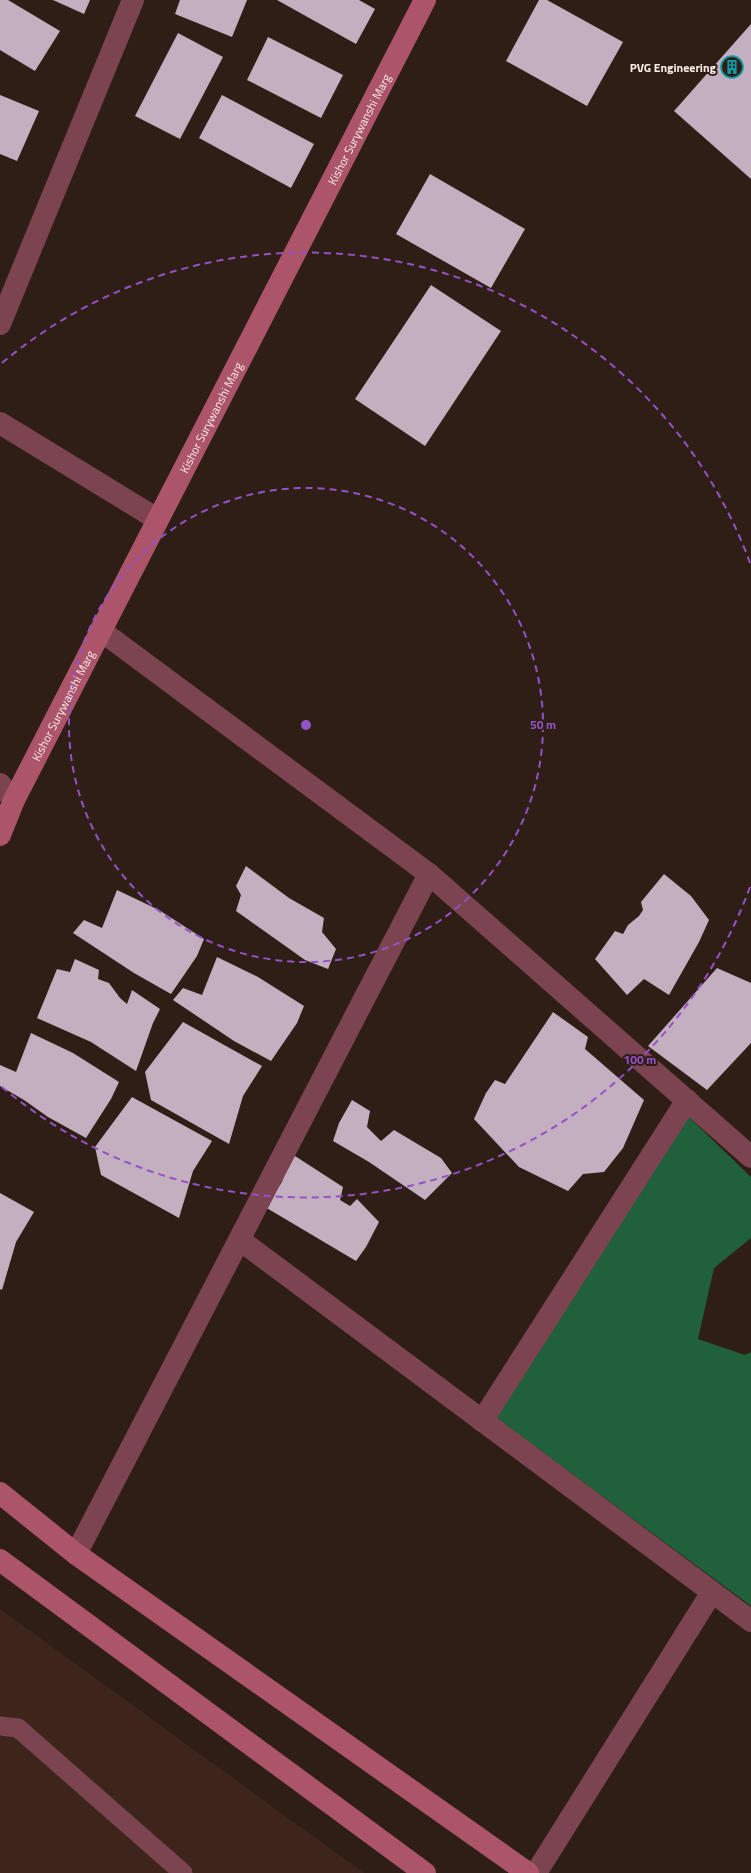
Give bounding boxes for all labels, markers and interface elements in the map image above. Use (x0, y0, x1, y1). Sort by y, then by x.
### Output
building icon: PVG Engineering (719, 54, 745, 80)
place label: PVG Engineering (630, 58, 717, 77)
street label: Kishor Surywanshi Marg (322, 70, 395, 188)
street label: Kishor Surywanshi Marg (174, 358, 247, 476)
street label: Kishor Surywanshi Marg (26, 647, 99, 764)
text: 50 m (530, 715, 556, 734)
centre of rings (299, 718, 313, 732)
text: 100 m (624, 1050, 656, 1069)

